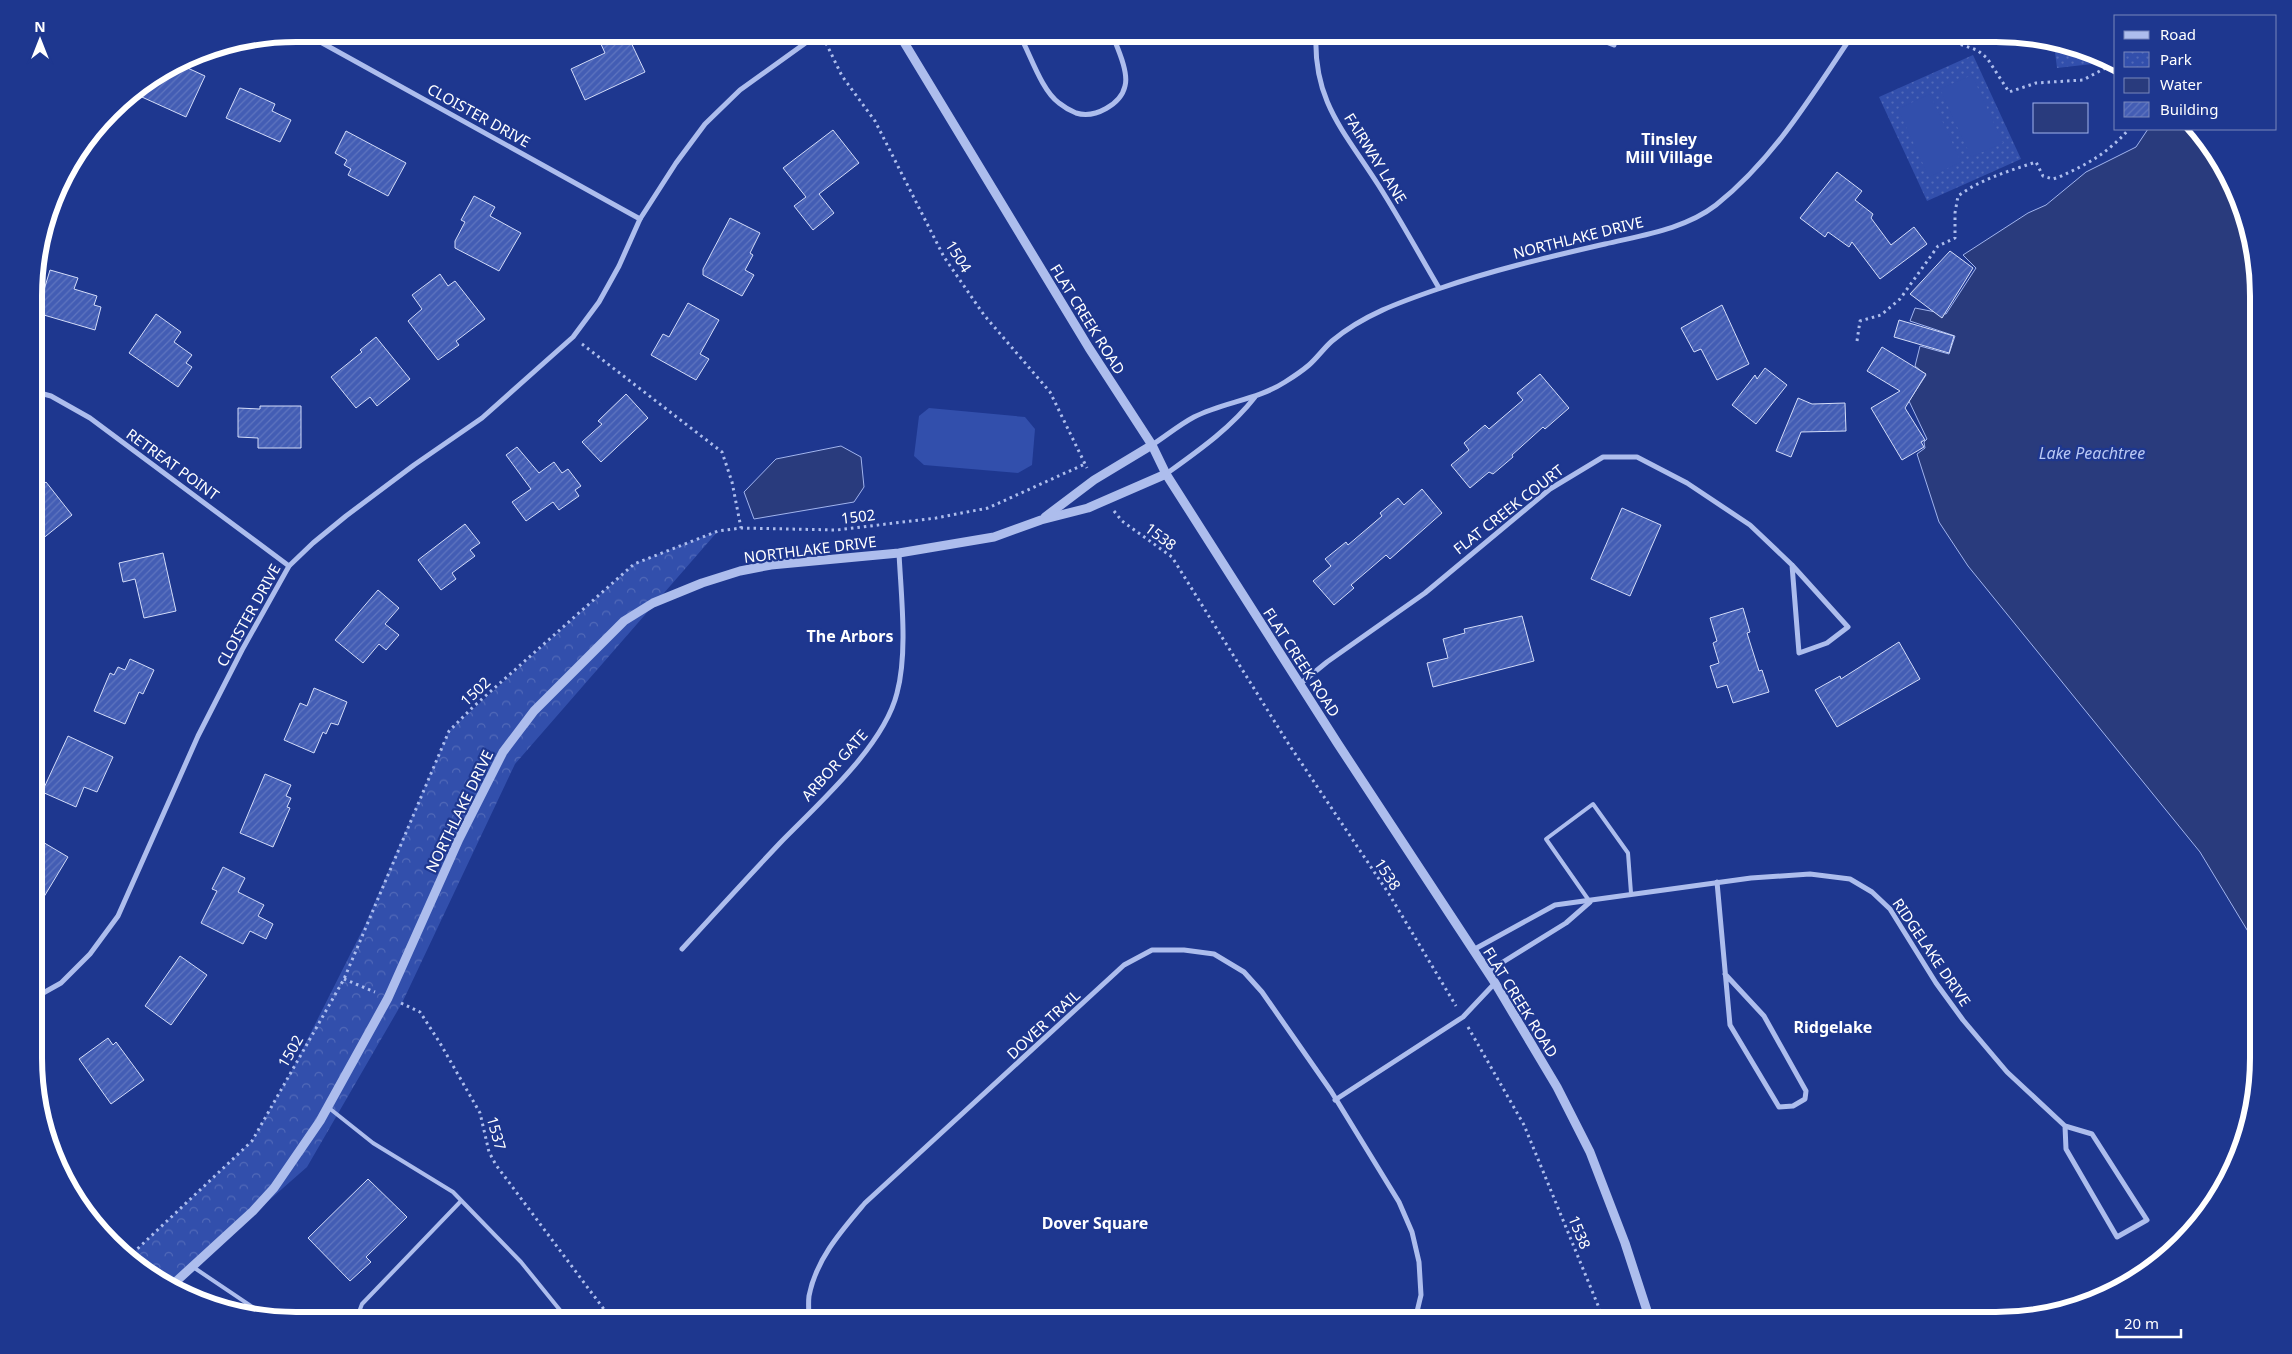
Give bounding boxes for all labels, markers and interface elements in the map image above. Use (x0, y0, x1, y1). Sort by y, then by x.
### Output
north arrow (15, 15, 65, 65)
legend (2114, 15, 2277, 130)
text: N (34, 17, 46, 36)
text: Road (2160, 24, 2196, 44)
text: Park (2160, 49, 2192, 69)
text: Water (2160, 74, 2202, 94)
street label: CLOISTER DRIVE (424, 78, 534, 152)
text: Building (2160, 99, 2218, 119)
street label: FAIRWAY LANE (1340, 109, 1412, 207)
district label: Tinsley Mill Village (1625, 128, 1713, 168)
street label: NORTHLAKE DRIVE (1511, 211, 1645, 263)
street label: 1504 (941, 236, 977, 276)
street label: FLAT CREEK ROAD (1046, 260, 1130, 378)
street label: RETREAT POINT (123, 424, 224, 505)
water label: Lake Peachtree (2039, 442, 2145, 464)
street label: FLAT CREEK COURT (1449, 459, 1568, 558)
street label: 1502 (840, 504, 876, 528)
street label: 1538 (1141, 518, 1181, 554)
street label: NORTHLAKE DRIVE (742, 531, 878, 567)
street label: CLOISTER DRIVE (211, 560, 285, 670)
street label: FLAT CREEK ROAD (1259, 604, 1345, 720)
district label: The Arbors (807, 625, 893, 647)
street label: 1502 (456, 672, 494, 710)
street label: ARBOR GATE (797, 725, 871, 805)
street label: NORTHLAKE DRIVE (421, 747, 497, 875)
street label: 1538 (1370, 854, 1406, 894)
street label: RIDGELAKE DRIVE (1888, 894, 1976, 1010)
street label: FLAT CREEK ROAD (1479, 943, 1563, 1061)
street label: DOVER TRAIL (1002, 985, 1084, 1063)
district label: Ridgelake (1794, 1016, 1872, 1038)
street label: 1502 (273, 1031, 307, 1071)
street label: 1537 (483, 1114, 511, 1152)
district label: Dover Square (1042, 1212, 1148, 1234)
street label: 1538 (1564, 1212, 1596, 1252)
scale bar (2117, 1306, 2181, 1338)
text: 20 m (2124, 1313, 2159, 1333)

